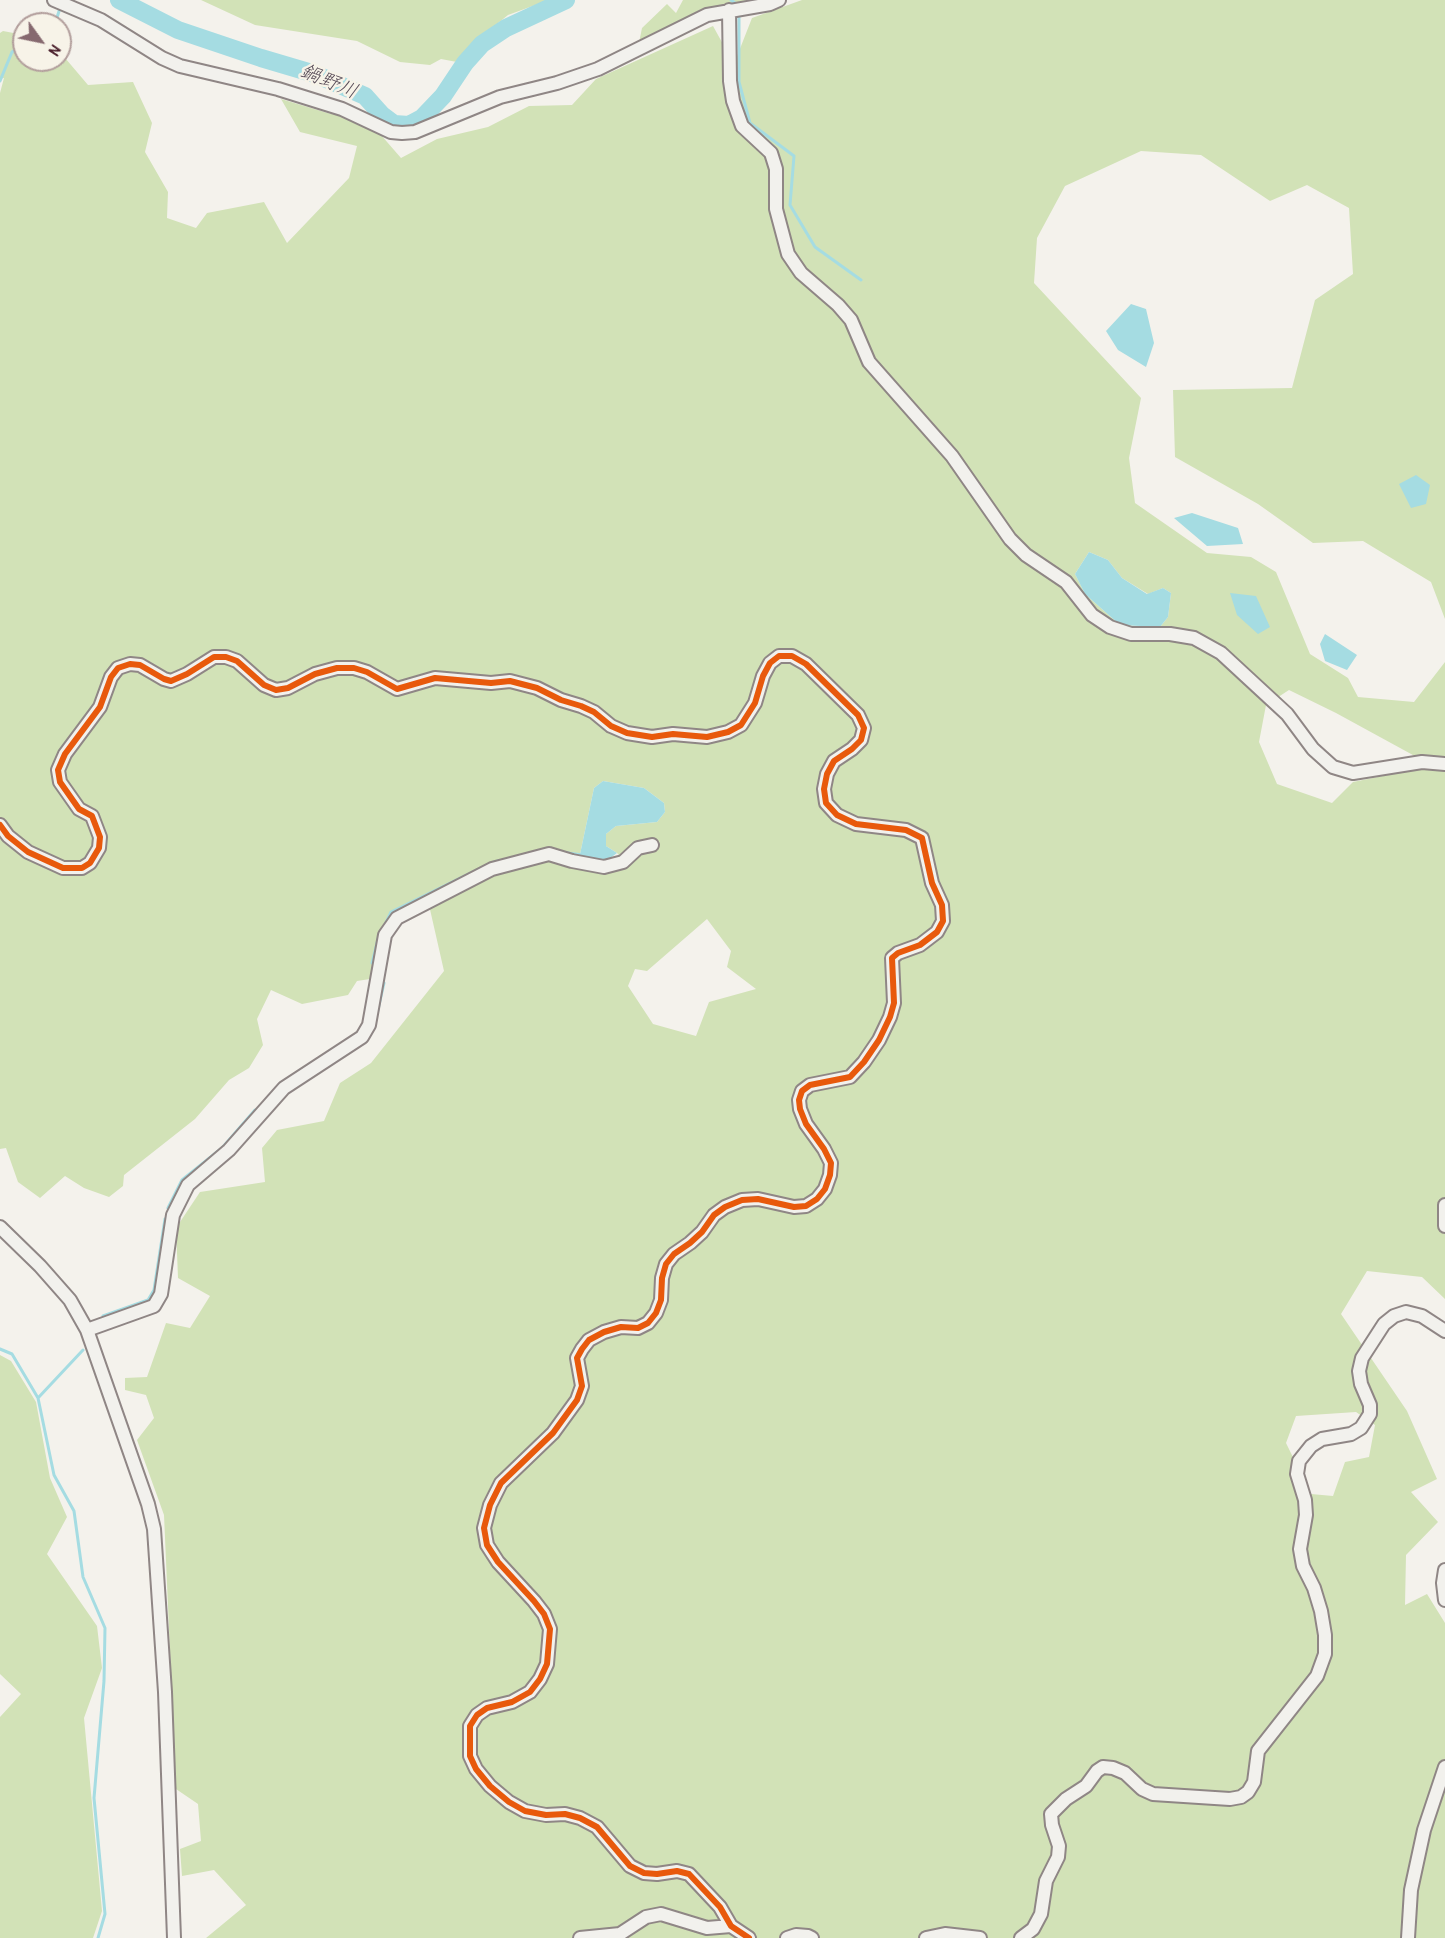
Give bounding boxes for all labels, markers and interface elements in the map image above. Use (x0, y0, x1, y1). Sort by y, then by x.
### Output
north arrow (12, 12, 72, 72)
text: N (44, 41, 67, 60)
water label: 鍋野川 (297, 59, 361, 105)

